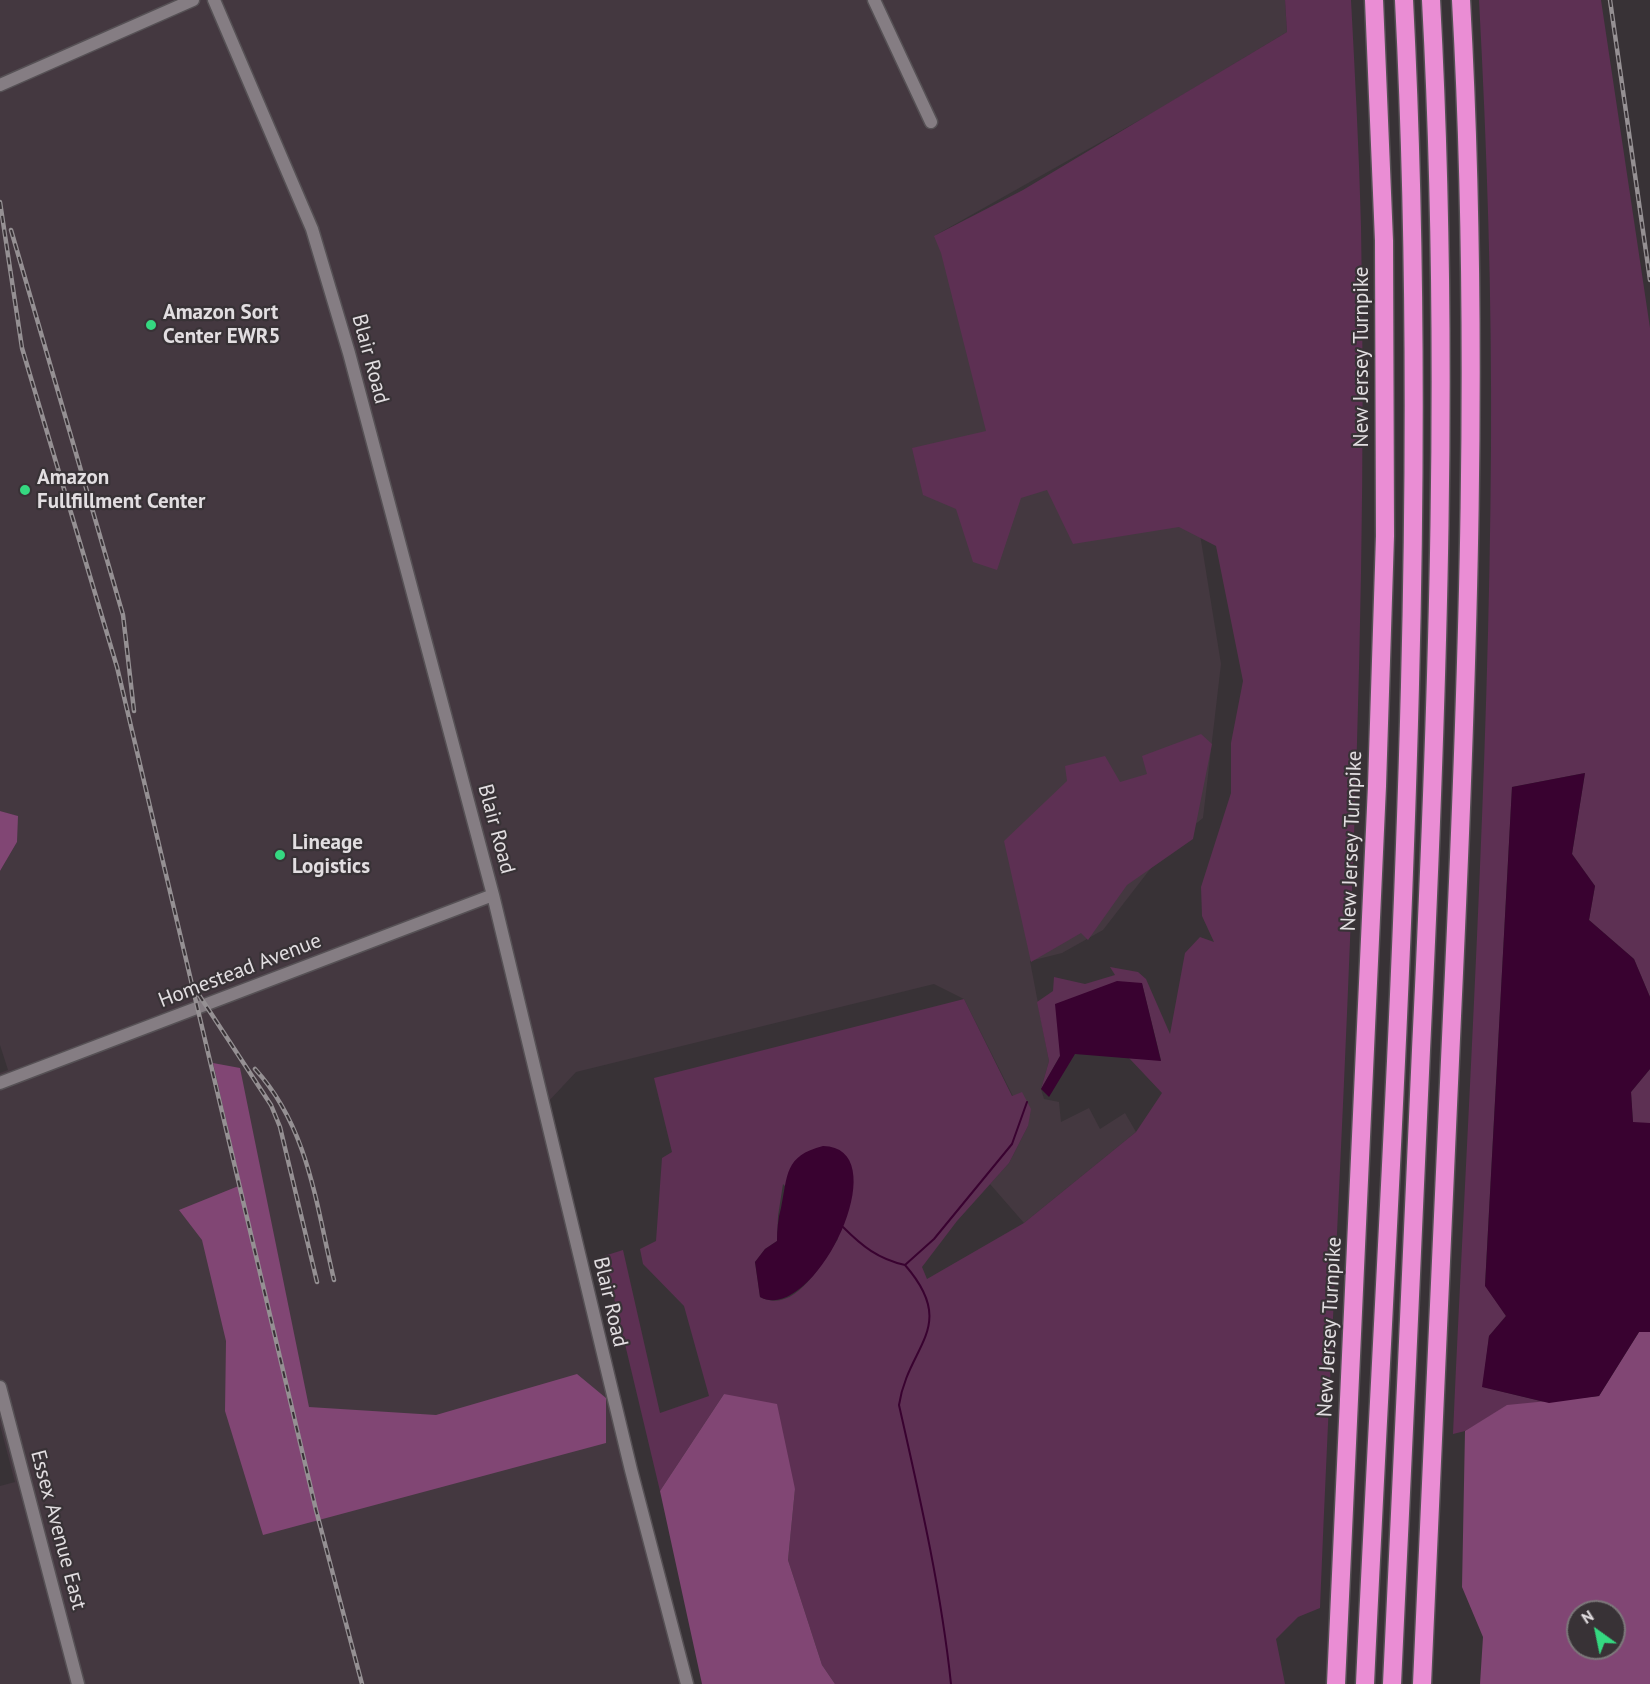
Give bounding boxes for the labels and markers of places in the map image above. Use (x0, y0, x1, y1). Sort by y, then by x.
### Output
place label: Amazon Sort Center EWR5 (163, 300, 280, 350)
marker: Amazon Sort Center EWR5 (144, 318, 158, 332)
place label: Amazon Fullfillment Center (37, 465, 205, 515)
marker: Amazon Fullfillment Center (18, 483, 32, 497)
place label: Lineage Logistics (292, 830, 370, 880)
marker: Lineage Logistics (273, 848, 287, 862)

